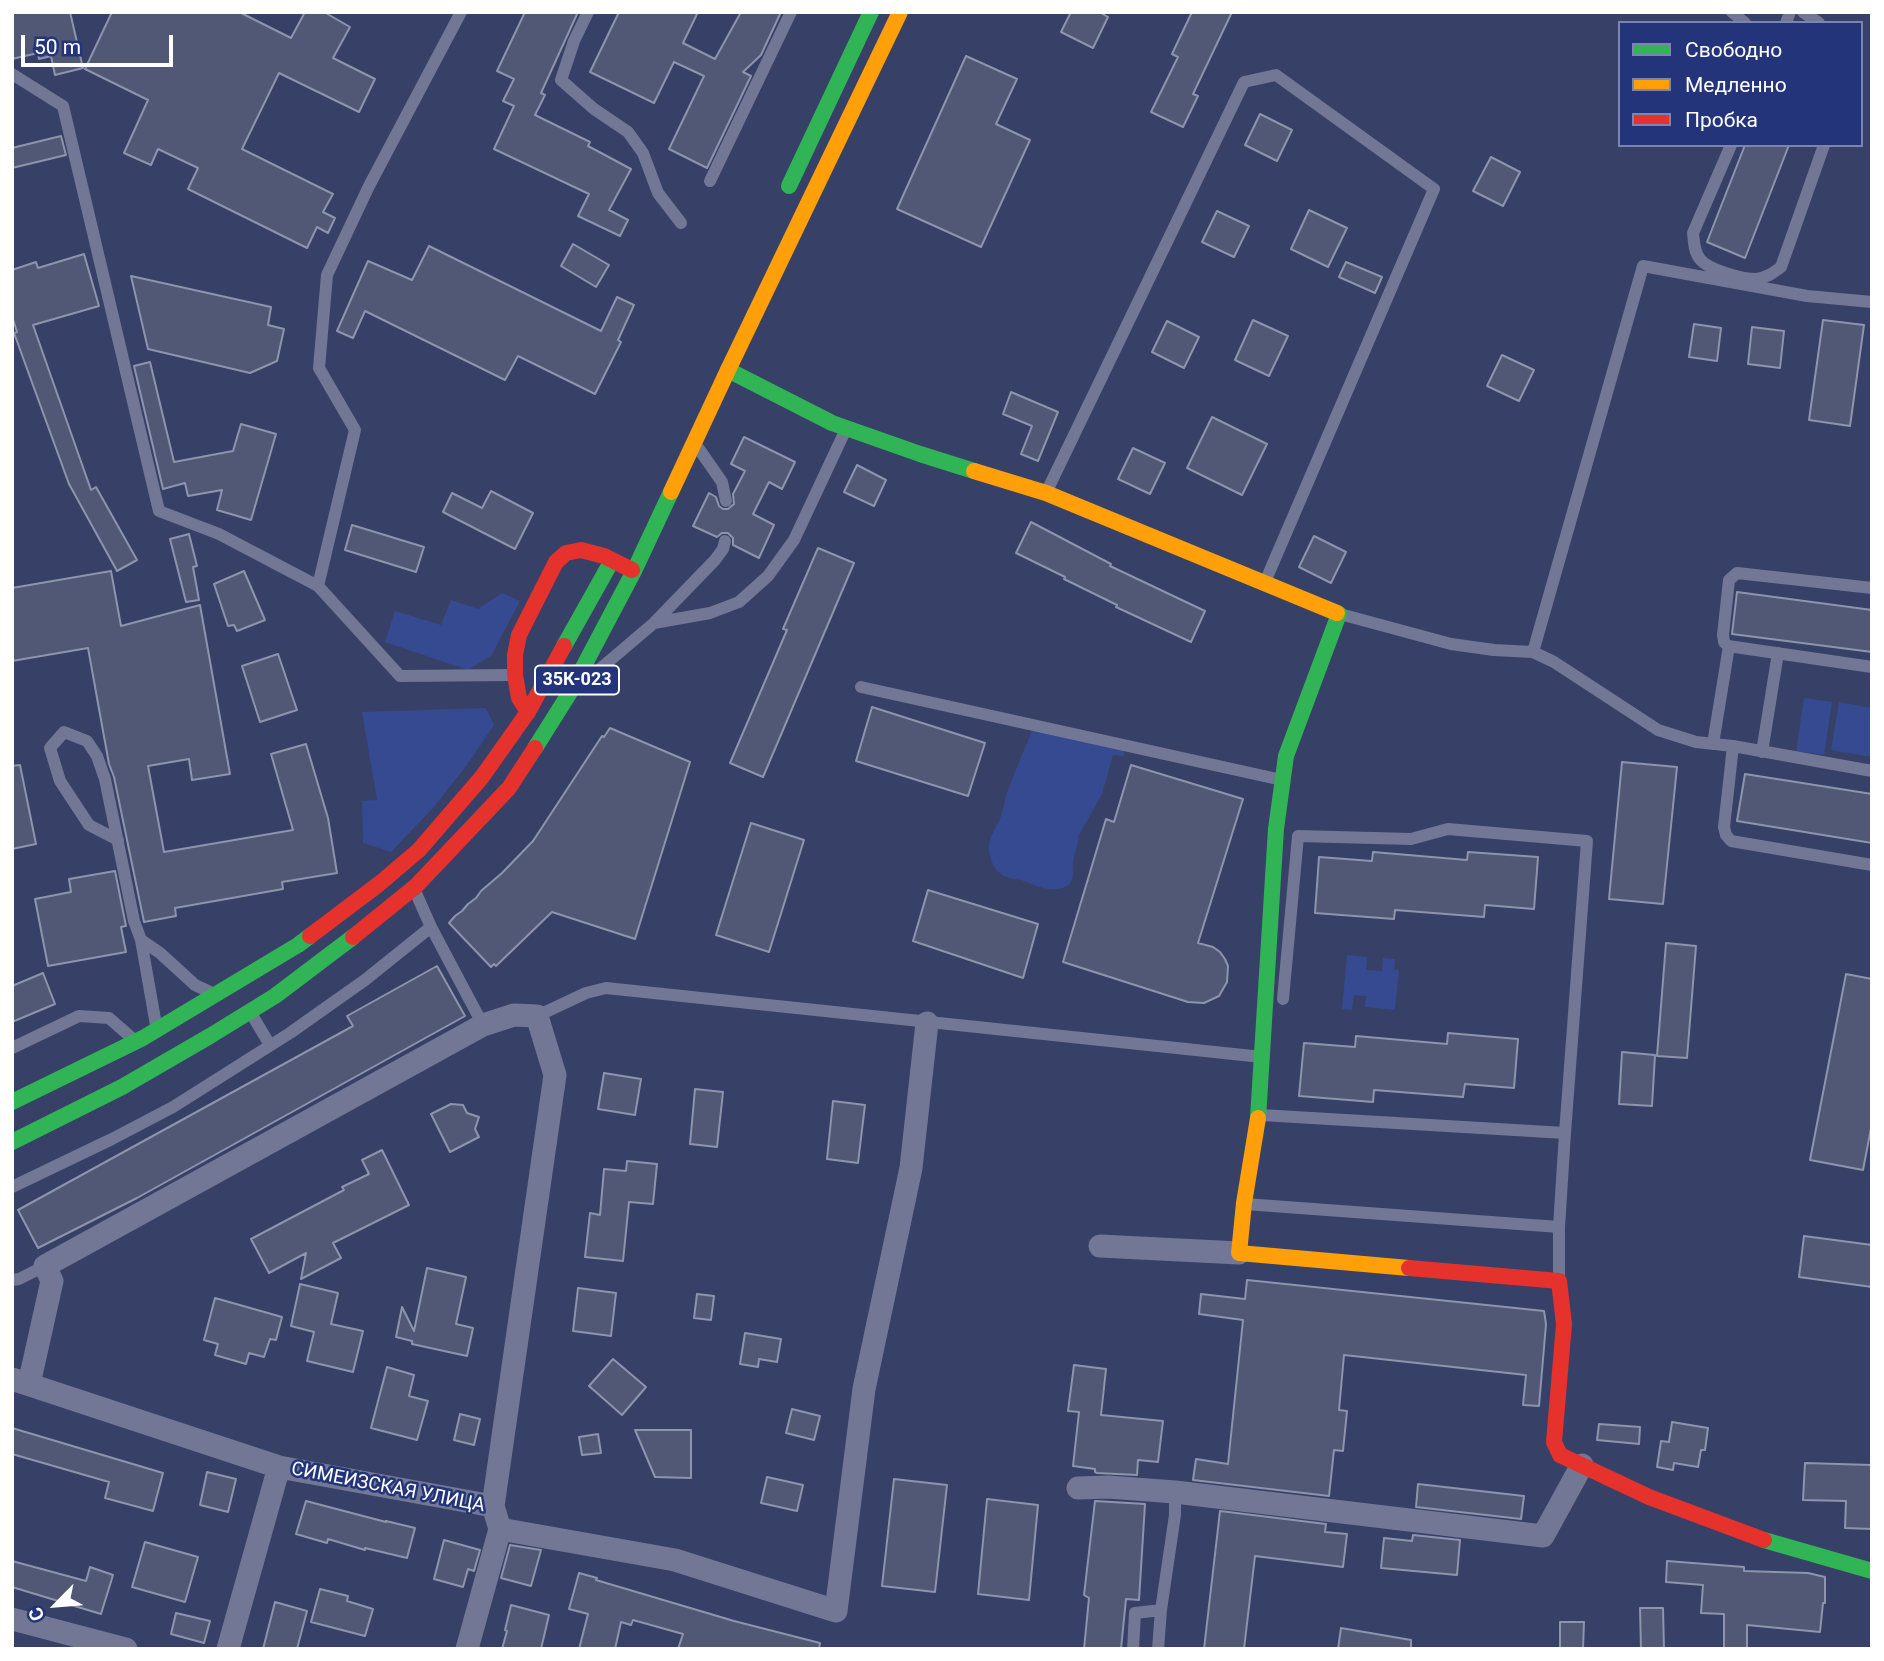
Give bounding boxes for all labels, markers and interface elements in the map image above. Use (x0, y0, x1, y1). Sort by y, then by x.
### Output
scale bar (24, 21, 177, 65)
legend (1618, 21, 1863, 147)
text: 50 m (34, 35, 81, 59)
text: Свободно (1685, 38, 1782, 62)
text: Медленно (1685, 73, 1787, 97)
text: Пробка (1685, 108, 1758, 132)
road number: 35К-023 (535, 666, 619, 694)
street label: СИМЕИЗСКАЯ УЛИЦА (289, 1458, 487, 1518)
north arrow (21, 1570, 91, 1640)
text: С (23, 1604, 50, 1625)

